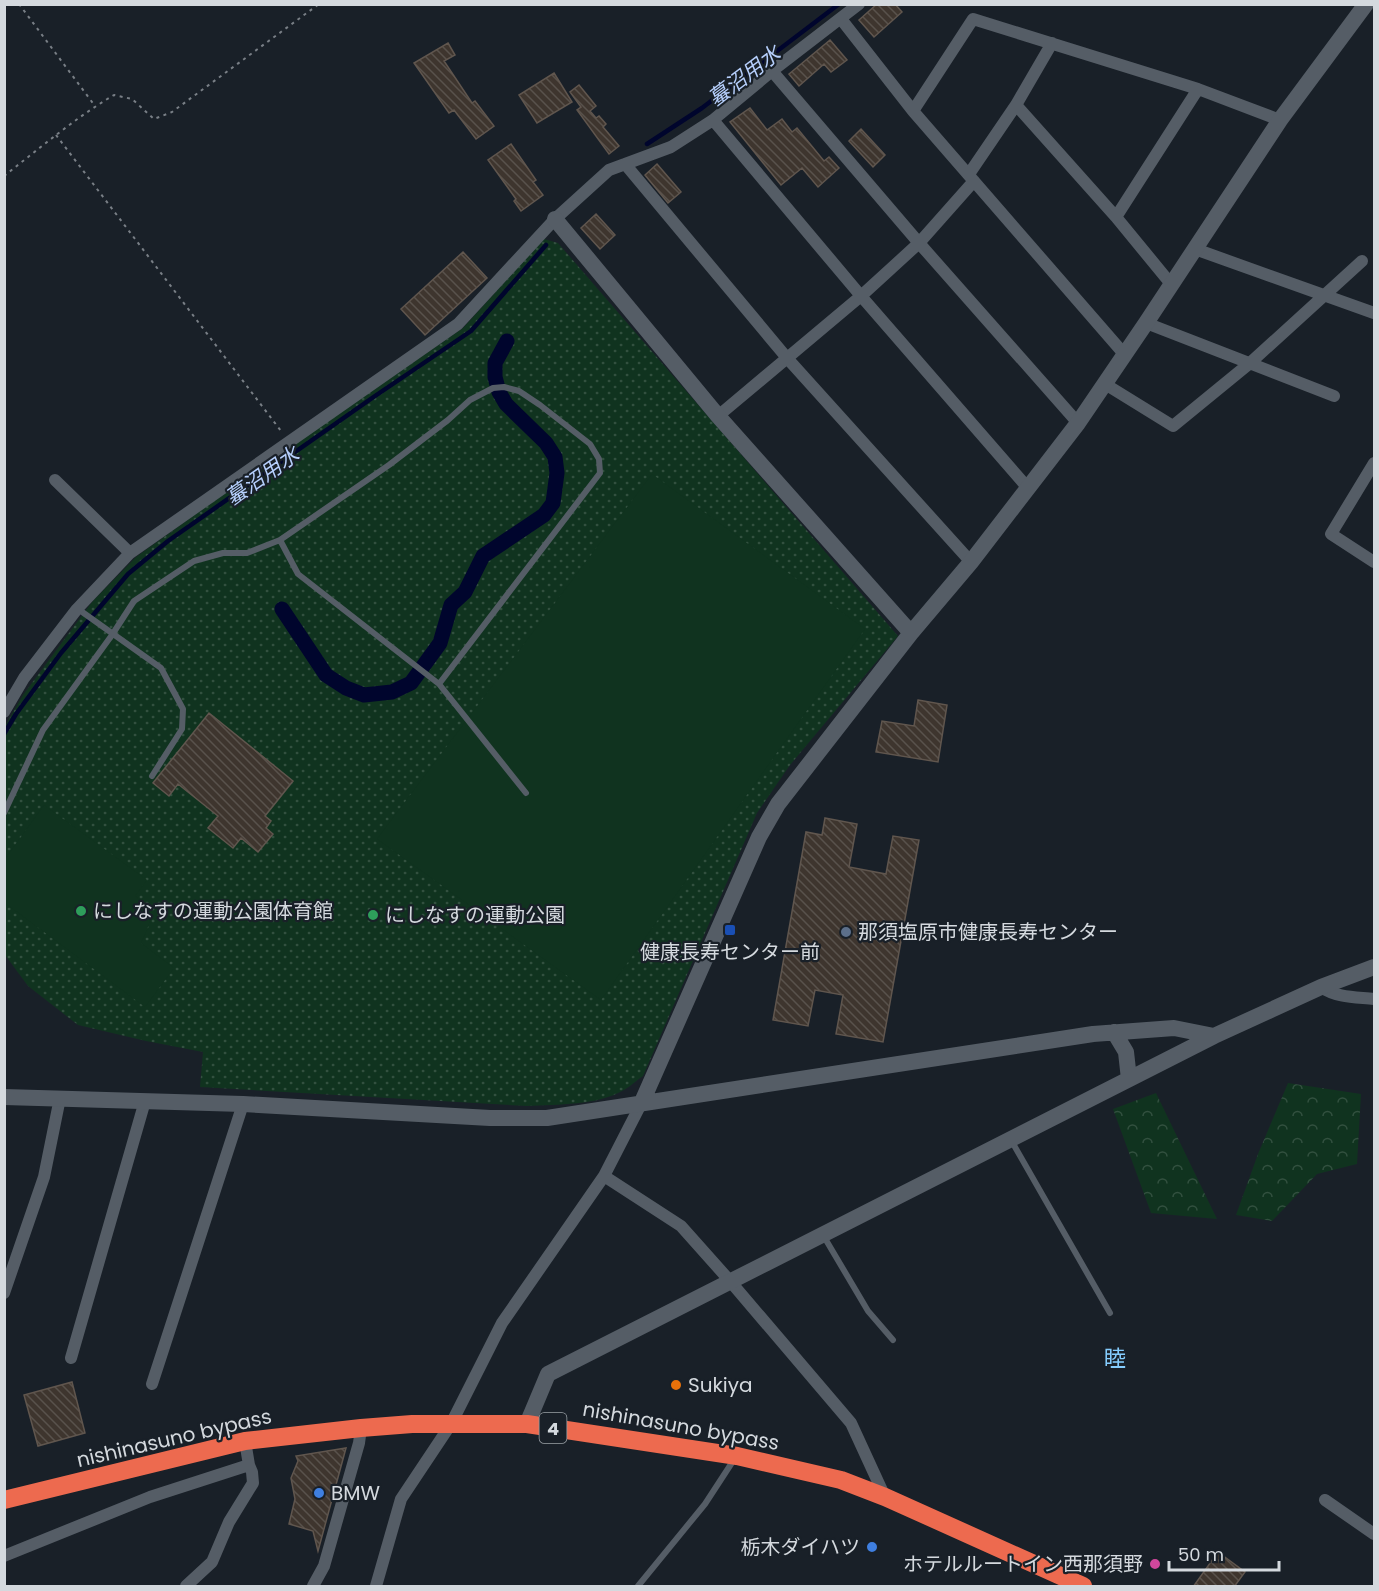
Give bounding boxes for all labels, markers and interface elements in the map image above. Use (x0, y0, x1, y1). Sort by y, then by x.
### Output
water label: 蟇沼用水 (702, 38, 788, 113)
water label: 蟇沼用水 (219, 439, 306, 512)
place label: にしなすの運動公園体育館 (93, 897, 333, 925)
place label: にしなすの運動公園 (385, 901, 565, 929)
marker: にしなすの運動公園体育館 (74, 904, 88, 918)
marker: にしなすの運動公園 (366, 908, 380, 922)
place label: 那須塩原市健康長寿センター (858, 918, 1118, 946)
marker: 健康長寿センター前 (723, 923, 737, 937)
marker: 那須塩原市健康長寿センター (839, 925, 853, 939)
place label: 健康長寿センター前 (640, 938, 820, 966)
district label: 睦 (1104, 1343, 1126, 1374)
place label: Sukiya (688, 1371, 753, 1399)
marker: Sukiya (669, 1378, 683, 1392)
street label: nishinasuno bypass (581, 1395, 781, 1457)
street label: nishinasuno bypass (74, 1402, 274, 1474)
road number: 4 (540, 1413, 566, 1443)
place label: BMW (331, 1479, 380, 1507)
marker: BMW (312, 1486, 326, 1500)
place label: 栃木ダイハツ (740, 1533, 860, 1561)
scale bar (1169, 1534, 1278, 1572)
marker: 栃木ダイハツ (865, 1540, 879, 1554)
text: 50 m (1178, 1542, 1224, 1567)
place label: ホテルルートイン西那須野 (903, 1550, 1143, 1578)
marker: ホテルルートイン西那須野 (1148, 1557, 1162, 1571)

